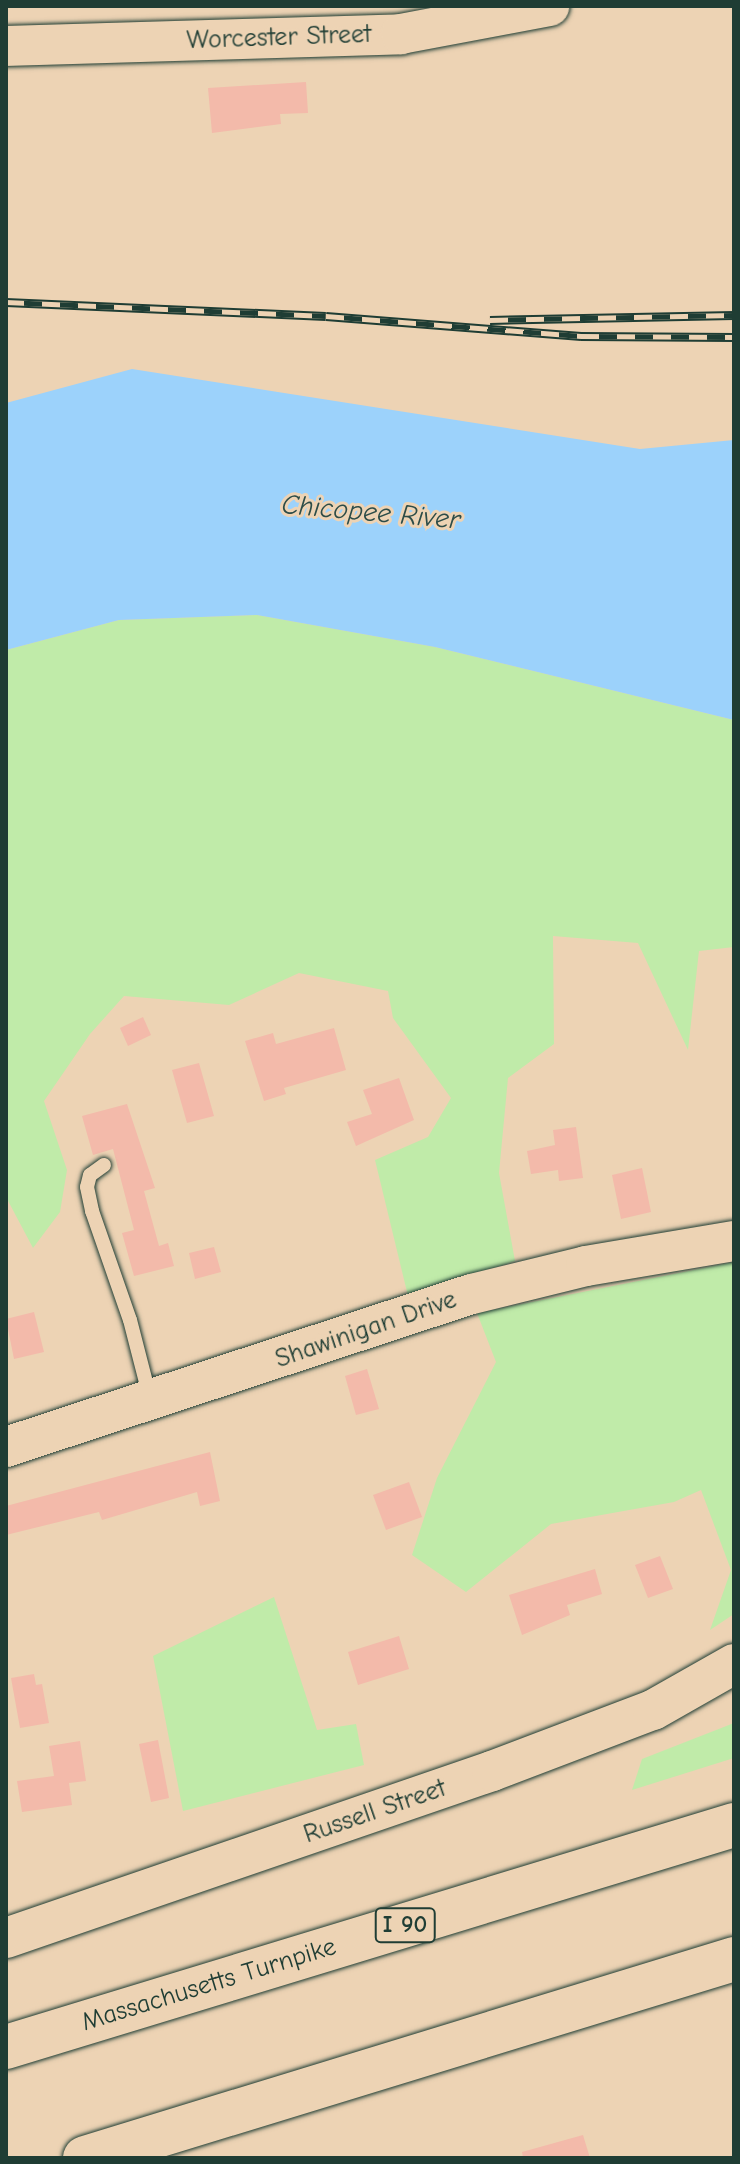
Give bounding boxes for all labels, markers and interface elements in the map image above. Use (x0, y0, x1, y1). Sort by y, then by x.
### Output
street label: Worcester Street (186, 19, 372, 57)
water label: Chicopee River (280, 487, 462, 537)
street label: Shawinigan Drive (271, 1284, 461, 1376)
street label: Russell Street (300, 1773, 450, 1851)
road number: I 90 (373, 1905, 437, 1945)
street label: Massachusetts Turnpike (78, 1931, 340, 2039)

